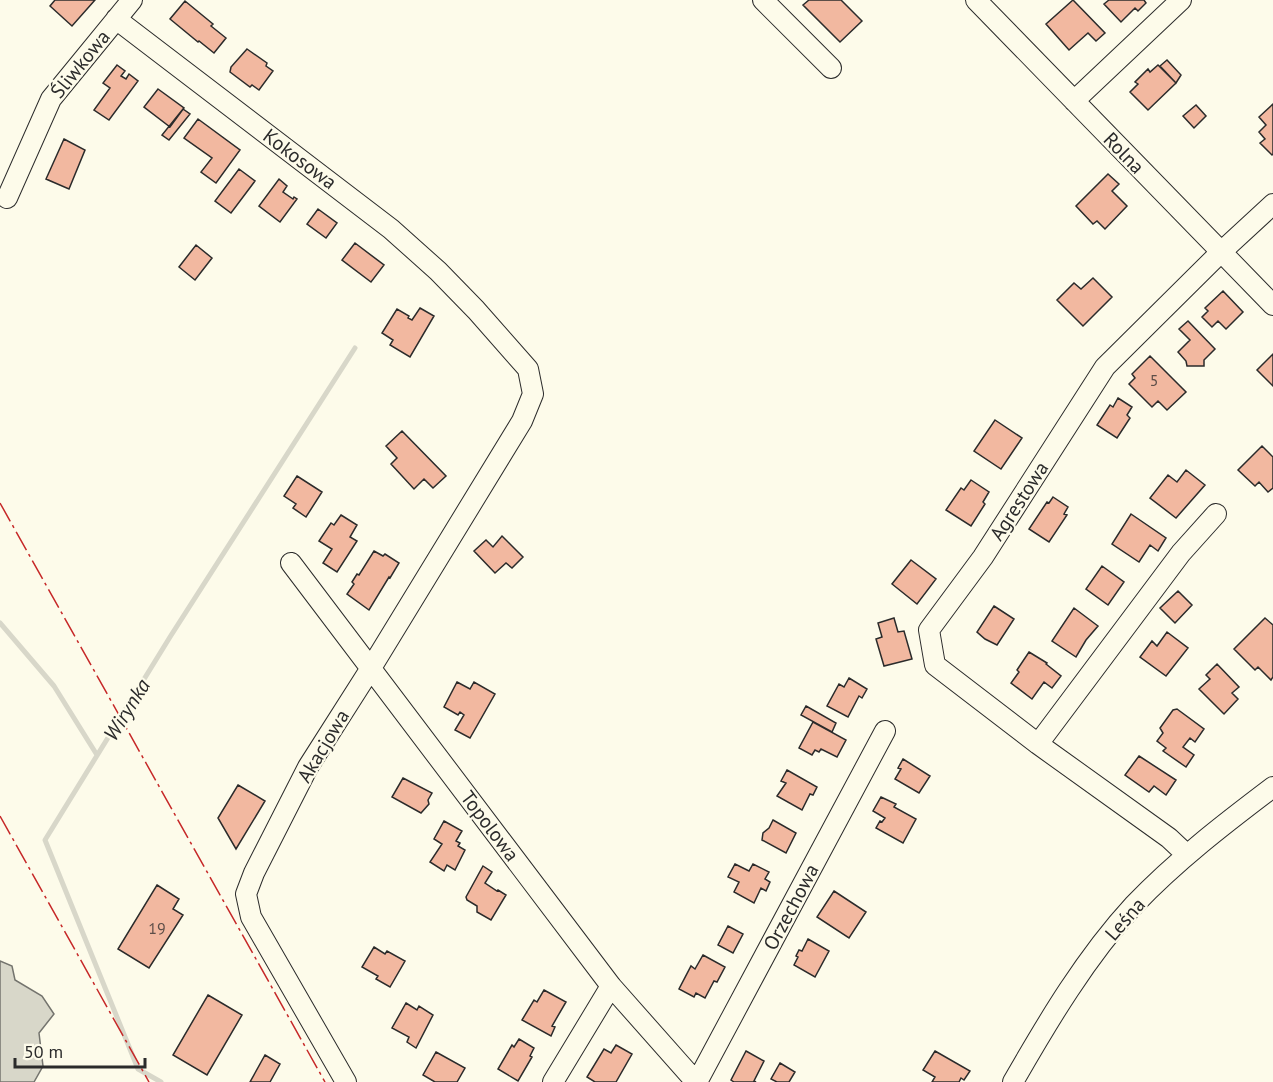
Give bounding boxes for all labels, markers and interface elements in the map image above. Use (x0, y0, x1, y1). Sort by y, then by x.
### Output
street label: Śliwkowa (44, 24, 116, 104)
street label: Kokosowa (258, 123, 342, 195)
street label: Rolna (1098, 127, 1150, 179)
house number: 5 (1150, 370, 1158, 390)
street label: Agrestowa (984, 456, 1054, 546)
water label: Wirynka (97, 673, 156, 746)
street label: Akacjowa (291, 705, 355, 787)
street label: Topolowa (455, 786, 525, 866)
street label: Orzechowa (757, 859, 825, 955)
street label: Leśna (1099, 892, 1151, 946)
house number: 19 (148, 918, 166, 938)
scale bar (15, 1031, 146, 1069)
text: 50 m (24, 1040, 63, 1063)

